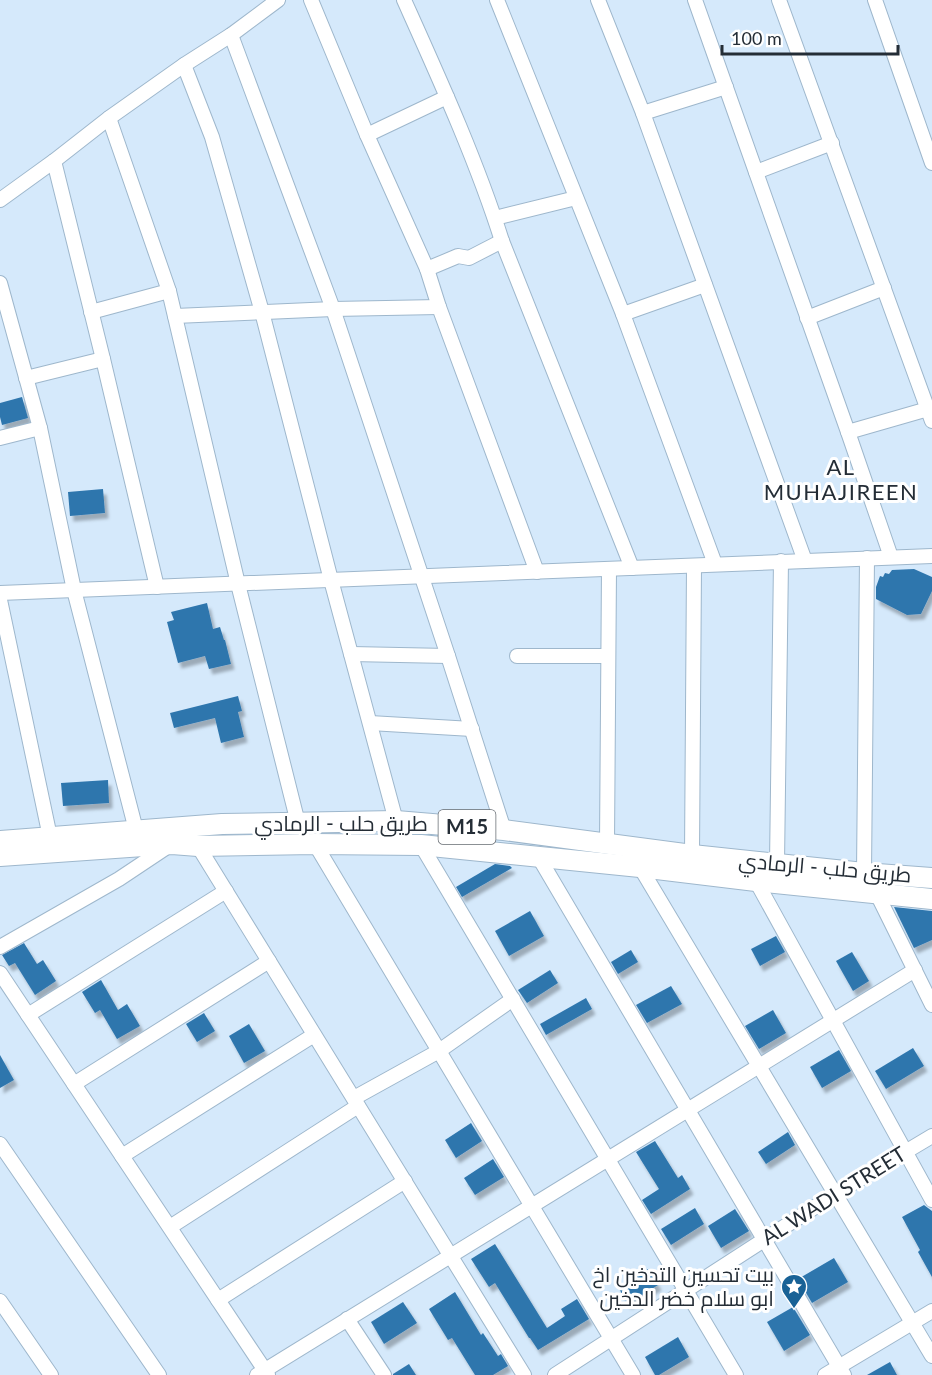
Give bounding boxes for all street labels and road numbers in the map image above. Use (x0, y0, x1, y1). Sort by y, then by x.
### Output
street label: طريق حلب - الرمادي (254, 810, 428, 840)
road number: M15 (438, 810, 496, 844)
street label: طريق حلب - الرمادي (737, 846, 913, 892)
street label: AL WADI STREET (756, 1140, 910, 1249)

